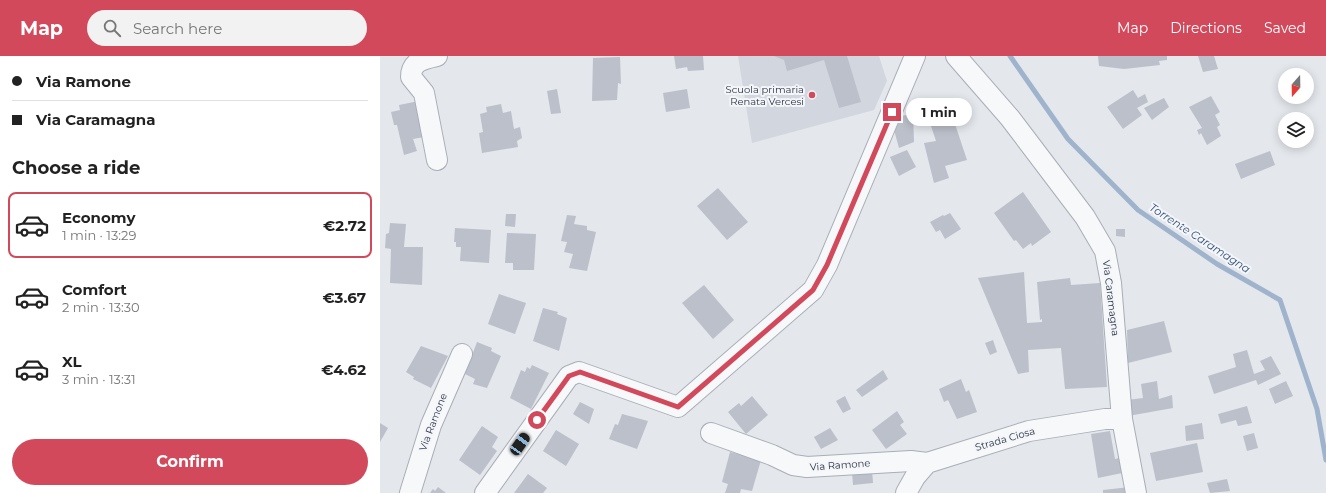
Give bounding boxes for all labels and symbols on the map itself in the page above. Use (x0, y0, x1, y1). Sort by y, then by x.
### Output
north arrow (1278, 68, 1314, 104)
place label: Scuola primaria Renata Vercesi (726, 83, 804, 108)
marker: Scuola primaria Renata Vercesi (807, 90, 817, 100)
callout: 1 min (906, 98, 972, 126)
route end (883, 103, 901, 121)
water label: Torrente Caramagna (1147, 200, 1253, 276)
street label: Via Caramagna (1100, 259, 1122, 337)
street label: Via Ramone (416, 391, 450, 453)
route start (528, 411, 546, 429)
street label: Strada Ciosa (973, 424, 1037, 454)
car (508, 431, 532, 457)
street label: Via Ramone (809, 456, 871, 474)

